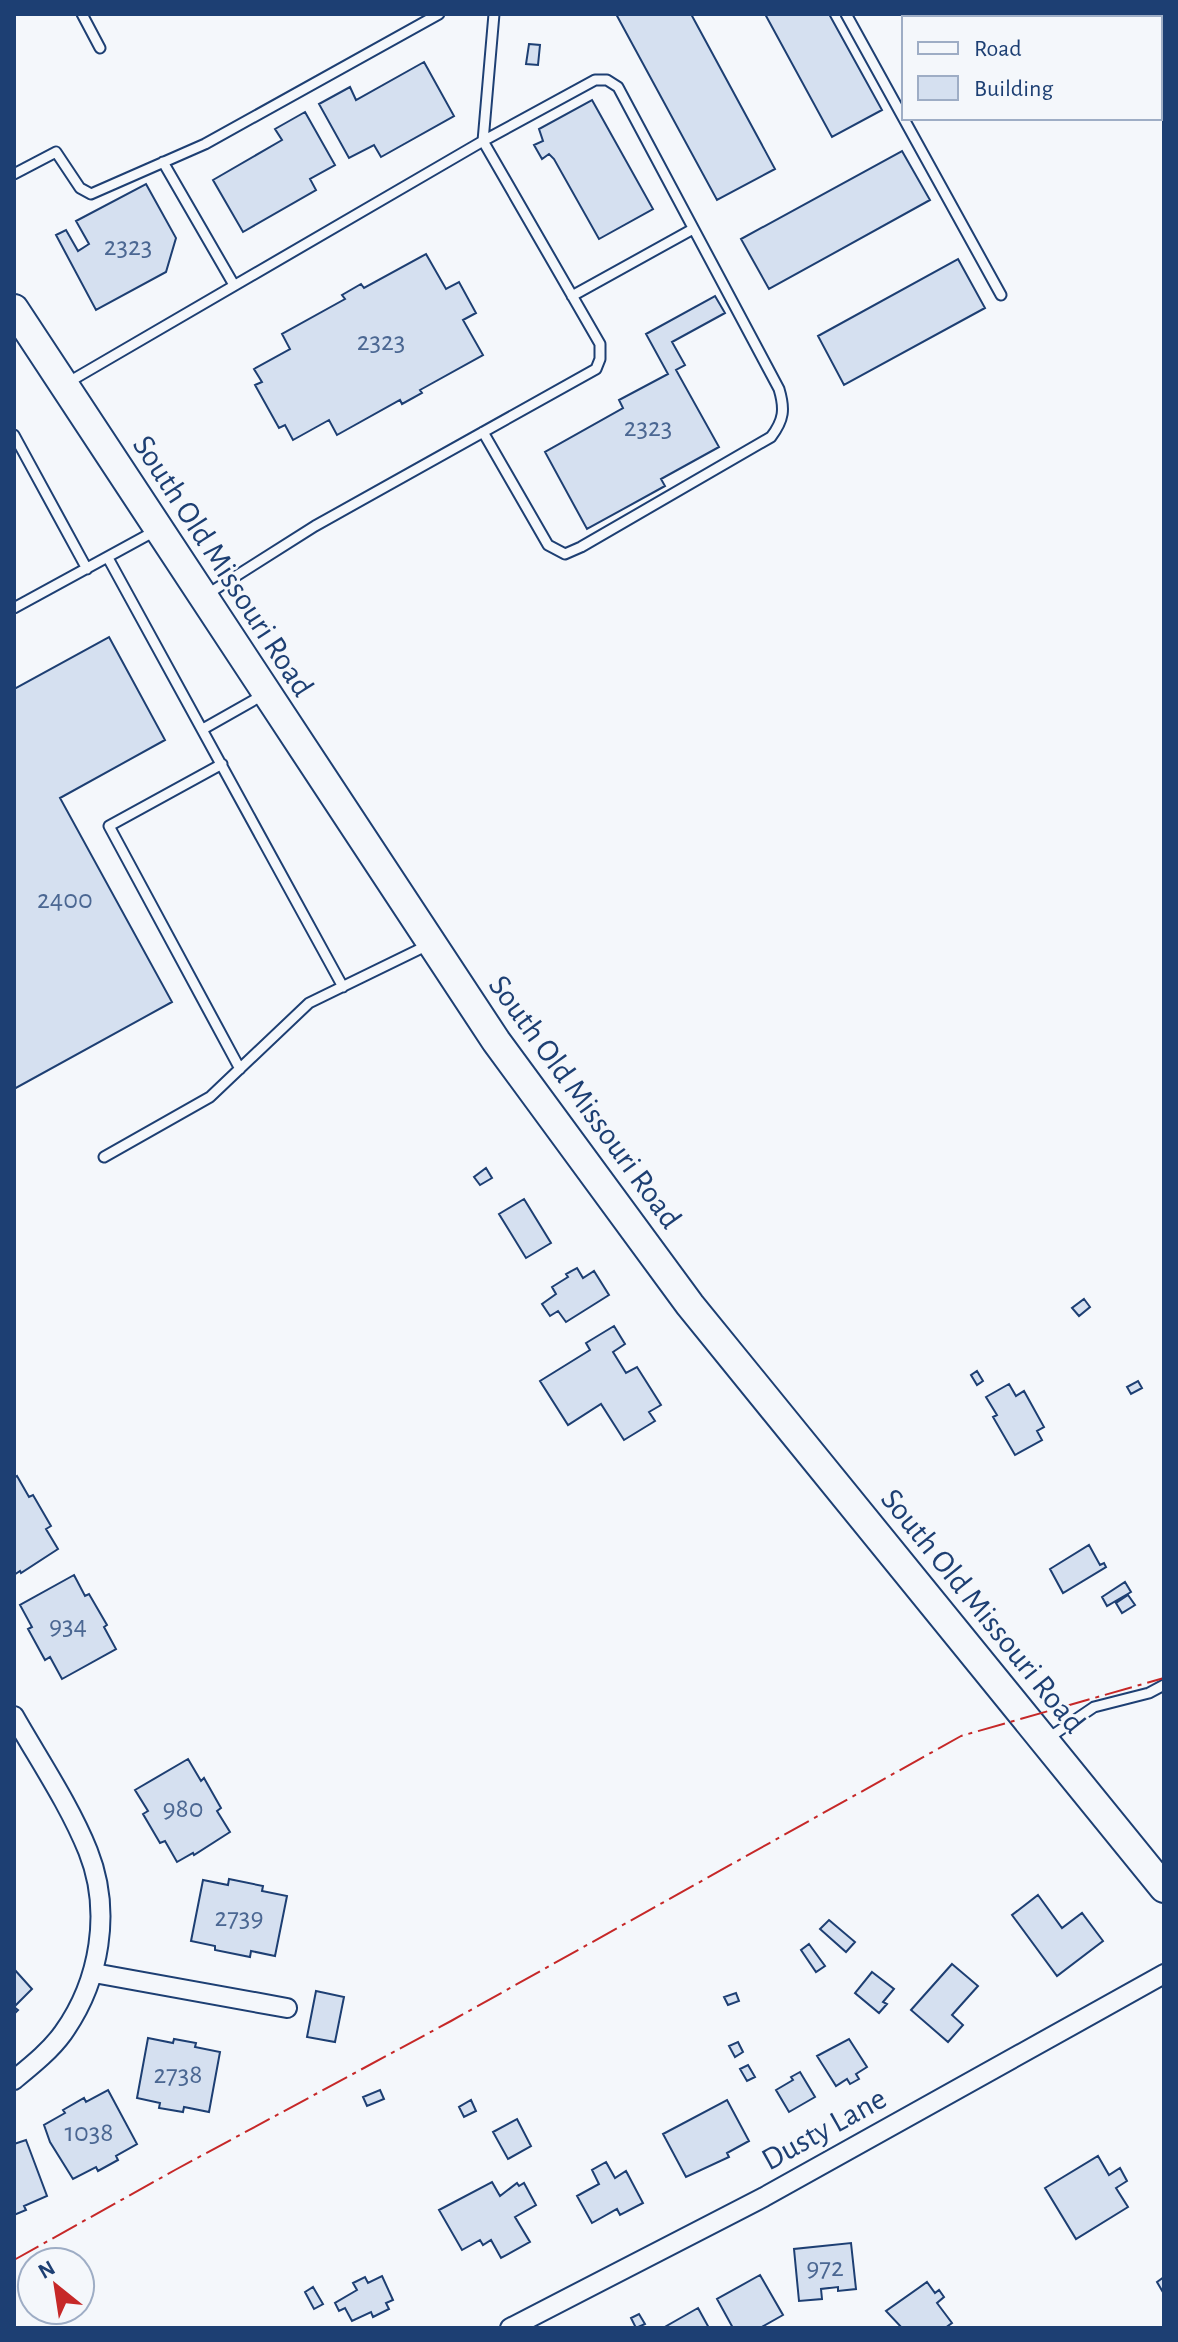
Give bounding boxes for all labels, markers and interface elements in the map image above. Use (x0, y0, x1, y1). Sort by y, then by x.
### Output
legend (902, 16, 1162, 120)
text: Road (974, 37, 1022, 61)
text: Building (974, 77, 1053, 101)
house number: 2323 (104, 233, 152, 261)
house number: 2323 (357, 328, 405, 356)
house number: 2323 (624, 414, 672, 442)
street label: South Old Missouri Road (127, 430, 319, 702)
house number: 2400 (37, 886, 93, 914)
street label: South Old Missouri Road (483, 970, 687, 1234)
street label: South Old Missouri Road (875, 1483, 1091, 1739)
house number: 934 (49, 1612, 87, 1640)
house number: 980 (162, 1795, 204, 1823)
house number: 2739 (214, 1904, 264, 1932)
house number: 2738 (153, 2061, 203, 2089)
street label: Dusty Lane (756, 2082, 892, 2176)
house number: 1038 (64, 2119, 114, 2147)
north arrow (16, 2246, 96, 2326)
house number: 972 (806, 2254, 844, 2282)
text: N (34, 2256, 59, 2283)

